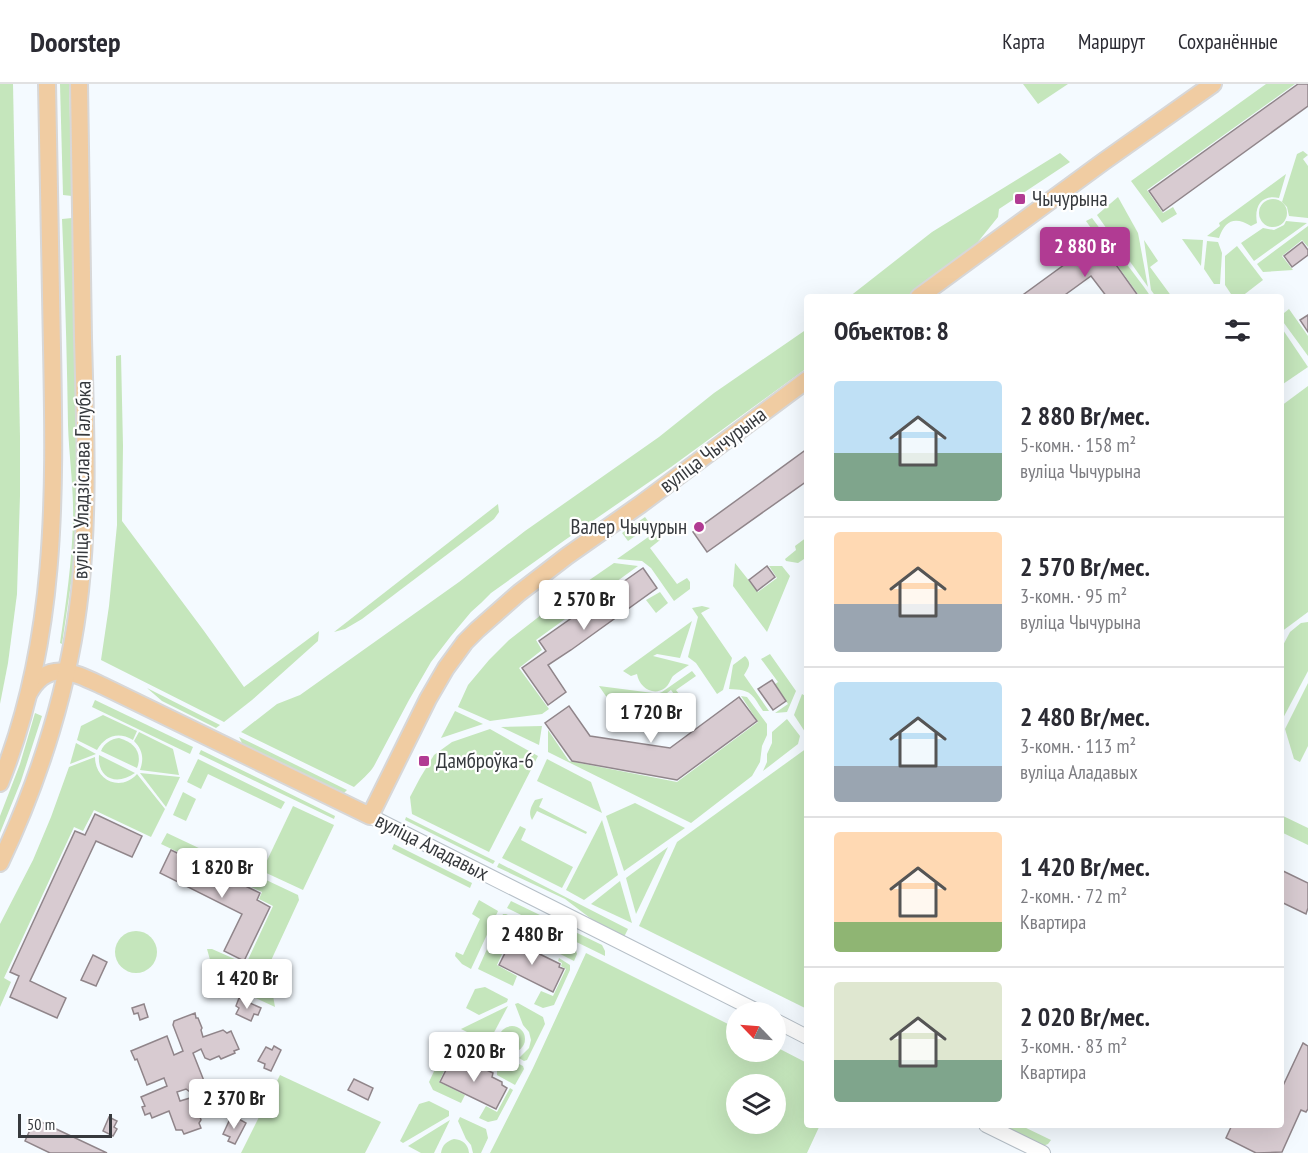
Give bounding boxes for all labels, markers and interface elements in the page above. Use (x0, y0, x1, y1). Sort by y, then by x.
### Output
text: Doorstep (30, 23, 121, 60)
text: Карта (1002, 28, 1045, 55)
text: Маршрут (1078, 28, 1145, 55)
text: Сохранённые (1178, 28, 1278, 55)
place label: Чычурына (1032, 185, 1108, 212)
marker: Чычурына (1013, 192, 1027, 206)
pin: 2 880 Br (1023, 227, 1147, 278)
text: 2 880 Br (1054, 233, 1116, 259)
text: Объектов: 8 (834, 314, 949, 347)
icon: filters (1221, 314, 1254, 347)
street label: вуліца Уладзіслава Галубка (66, 381, 97, 579)
text: 2 880 Br/мес. (1020, 399, 1150, 432)
street label: вуліца Чычурына (654, 401, 772, 499)
icon: home (882, 405, 954, 477)
text: 5-комн. · 158 m² (1020, 432, 1136, 458)
text: вуліца Чычурына (1020, 458, 1141, 484)
place label: Валер Чычурын (571, 513, 687, 540)
marker: Валер Чычурын (692, 520, 706, 534)
text: 2 570 Br/мес. (1020, 550, 1150, 583)
icon: home (882, 556, 954, 628)
pin: 2 570 Br (522, 580, 646, 631)
text: 3-комн. · 95 m² (1020, 583, 1127, 609)
text: 2 570 Br (553, 586, 615, 612)
text: вуліца Чычурына (1020, 609, 1141, 635)
pin: 1 720 Br (589, 693, 713, 744)
text: 1 720 Br (620, 699, 682, 725)
text: 2 480 Br/мес. (1020, 700, 1150, 733)
icon: home (882, 706, 954, 778)
text: 3-комн. · 113 m² (1020, 733, 1136, 759)
place label: Дамброўка-6 (436, 747, 534, 774)
marker: Дамброўка-6 (417, 754, 431, 768)
text: вуліца Аладавых (1020, 759, 1138, 785)
street label: вуліца Аладавых (371, 806, 494, 887)
pin: 1 820 Br (160, 848, 284, 899)
text: 1 420 Br/мес. (1020, 850, 1150, 883)
text: 1 820 Br (191, 854, 253, 880)
icon: home (882, 856, 954, 928)
text: 2-комн. · 72 m² (1020, 883, 1127, 909)
text: Квартира (1020, 909, 1086, 935)
pin: 2 480 Br (470, 915, 594, 966)
text: 2 480 Br (501, 921, 563, 947)
pin: 1 420 Br (185, 959, 309, 1010)
text: 1 420 Br (216, 965, 278, 991)
text: 2 020 Br/мес. (1020, 1000, 1150, 1033)
north arrow (726, 1002, 786, 1062)
map controls (726, 1002, 786, 1134)
icon: home (882, 1006, 954, 1078)
pin: 2 020 Br (412, 1032, 536, 1083)
text: 3-комн. · 83 m² (1020, 1033, 1127, 1059)
text: 2 020 Br (443, 1038, 505, 1064)
text: Квартира (1020, 1059, 1086, 1085)
button: layers (726, 1074, 786, 1134)
pin: 2 370 Br (172, 1079, 296, 1130)
text: 2 370 Br (203, 1085, 265, 1111)
scale bar (18, 1111, 112, 1138)
text: 50 m (27, 1114, 55, 1134)

